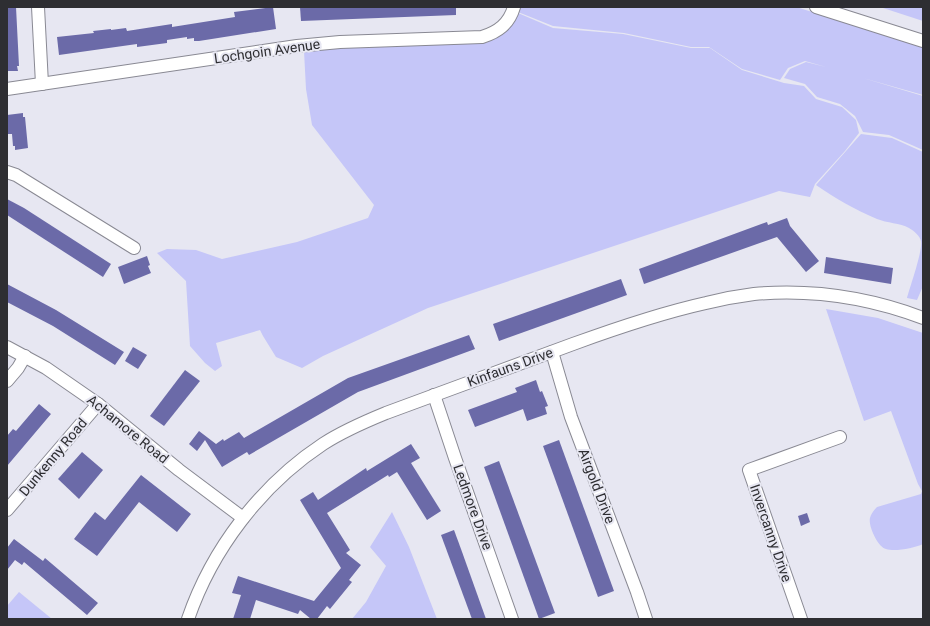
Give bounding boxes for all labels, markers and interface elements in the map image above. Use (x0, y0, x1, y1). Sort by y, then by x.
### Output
street label: Lochgoin Avenue (213, 36, 321, 66)
street label: Kinfauns Drive (465, 344, 555, 390)
street label: Achamore Road (84, 391, 172, 467)
street label: Dunkenny Road (16, 415, 90, 499)
street label: Airgold Drive (575, 446, 619, 526)
street label: Ledmore Drive (450, 462, 496, 552)
street label: Invercanny Drive (747, 482, 795, 584)

